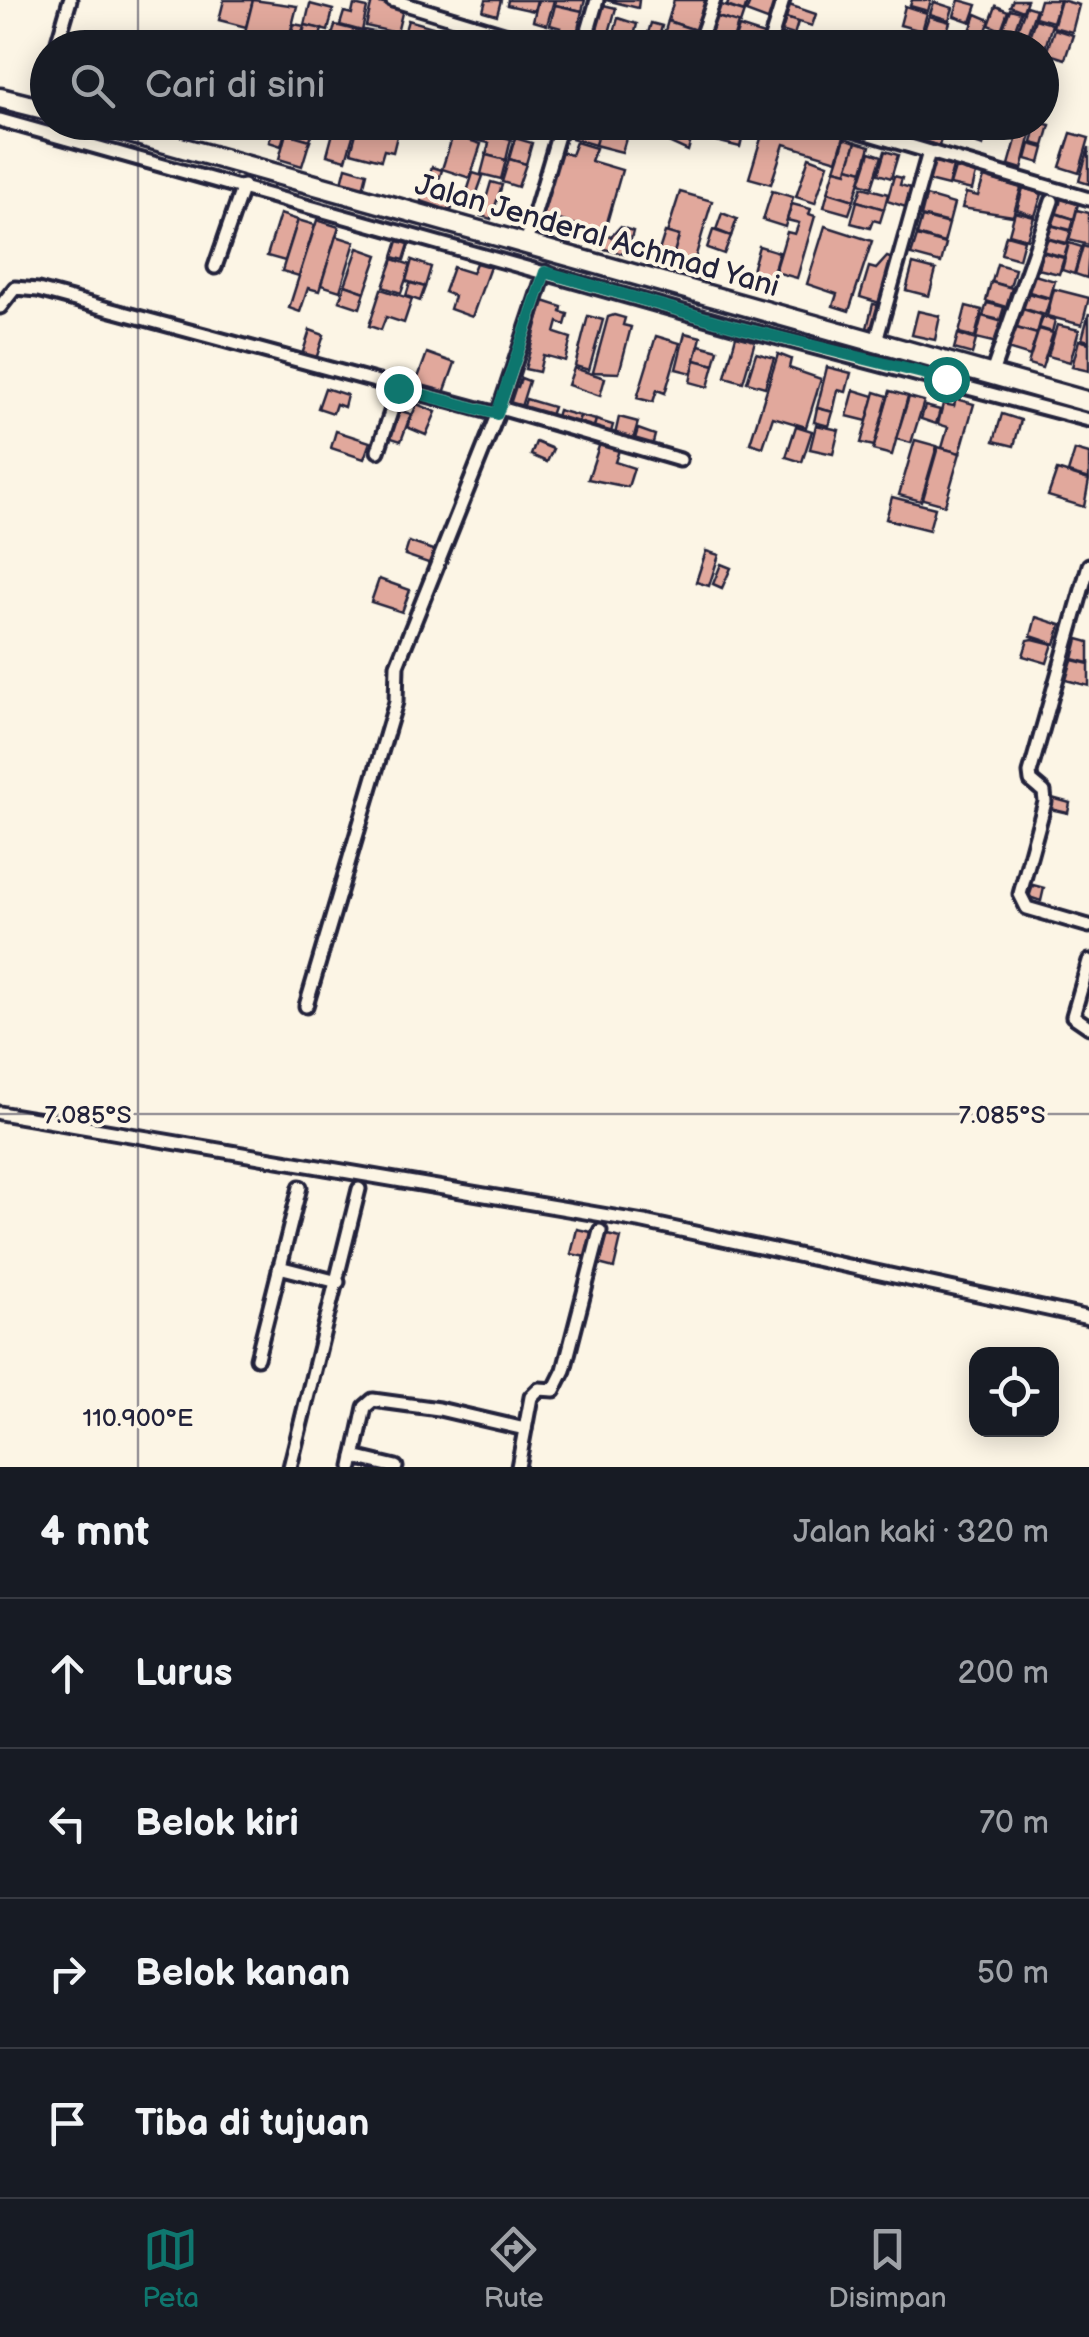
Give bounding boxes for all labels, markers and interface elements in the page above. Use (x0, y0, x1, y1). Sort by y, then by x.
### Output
search box (30, 30, 1059, 140)
icon: search (65, 58, 120, 113)
text: Cari di sini (145, 63, 325, 108)
street label: Jalan Jenderal Achmad Yani (411, 167, 783, 305)
route start (924, 357, 970, 403)
route end (376, 366, 422, 412)
text: 7.085°S (44, 1100, 132, 1131)
text: 7.085°S (958, 1100, 1046, 1131)
map controls (969, 1347, 1059, 1437)
button: locate (969, 1347, 1059, 1437)
text: 110.900°E (83, 1403, 193, 1434)
text: 4 mnt (40, 1507, 149, 1558)
text: Jalan kaki · 320 m (793, 1513, 1049, 1552)
icon: ahead (40, 1646, 95, 1701)
text: Lurus (135, 1651, 233, 1696)
text: 200 m (957, 1654, 1049, 1693)
icon: left (40, 1796, 95, 1851)
text: Belok kiri (135, 1801, 299, 1846)
text: 70 m (979, 1804, 1049, 1843)
icon: right (40, 1946, 95, 2001)
text: Belok kanan (135, 1951, 350, 1996)
text: 50 m (977, 1954, 1049, 1993)
icon: arrive (40, 2096, 95, 2151)
text: Tiba di tujuan (135, 2101, 369, 2146)
tab: Peta (142, 2222, 199, 2315)
tab: Rute (484, 2222, 544, 2315)
tab: Disimpan (828, 2222, 947, 2315)

